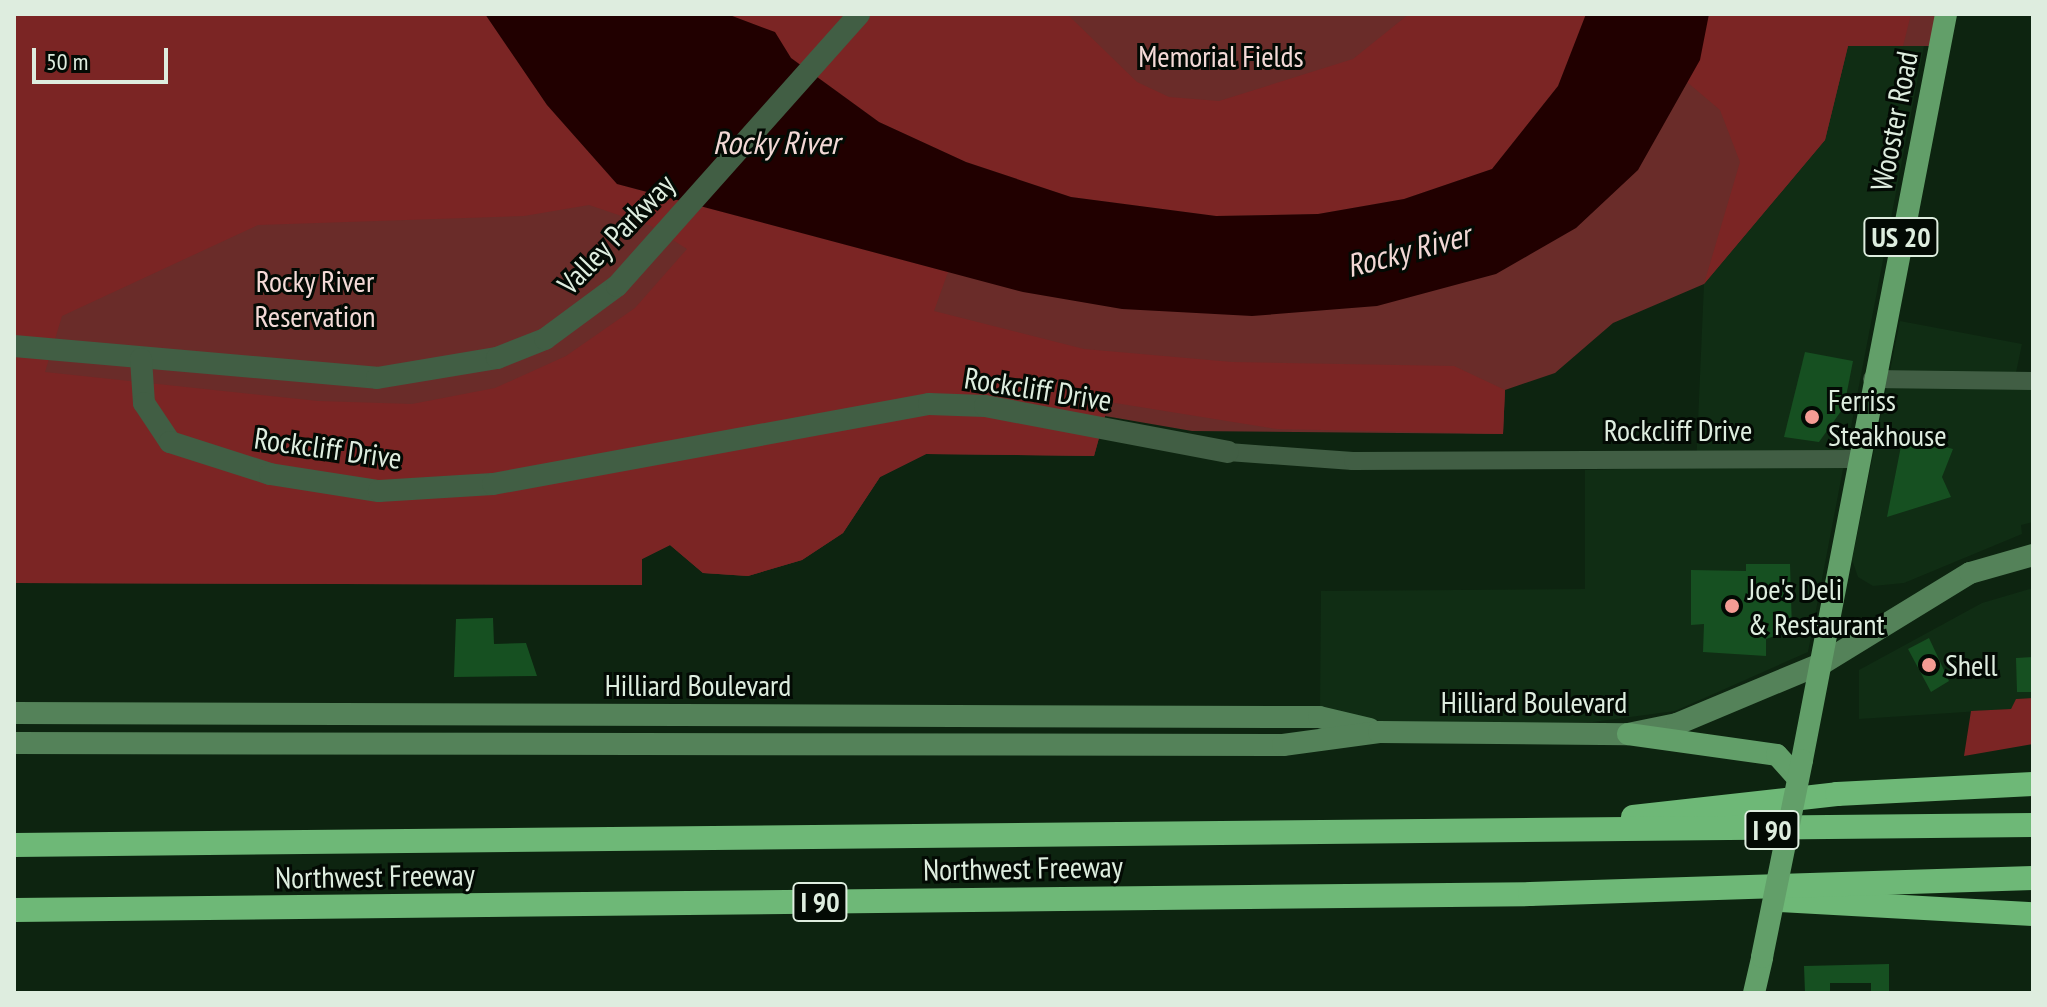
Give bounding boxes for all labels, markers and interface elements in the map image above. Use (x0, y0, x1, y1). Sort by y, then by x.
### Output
scale bar (36, 32, 172, 82)
park label: Memorial Fields (1138, 38, 1304, 74)
text: 50 m (46, 46, 88, 77)
street label: Wooster Road (1863, 48, 1925, 194)
water label: Rocky River (712, 123, 840, 161)
street label: Valley Parkway (550, 166, 682, 302)
road number: US 20 (1863, 213, 1939, 261)
water label: Rocky River (1342, 215, 1474, 285)
park label: Rocky River Reservation (255, 263, 375, 334)
street label: Rockcliff Drive (962, 360, 1114, 418)
place label: Ferriss Steakhouse (1828, 382, 1947, 452)
marker: Ferriss Steakhouse (1803, 408, 1821, 426)
street label: Rockcliff Drive (1604, 412, 1752, 448)
street label: Rockcliff Drive (252, 420, 404, 476)
place label: Joe's Deli & Restaurant (1748, 571, 1885, 642)
marker: Joe's Deli & Restaurant (1723, 597, 1741, 615)
place label: Shell (1945, 647, 1997, 683)
marker: Shell (1920, 656, 1938, 674)
street label: Hilliard Boulevard (605, 667, 791, 703)
street label: Hilliard Boulevard (1441, 684, 1627, 720)
road number: I 90 (1744, 806, 1800, 854)
street label: Northwest Freeway (923, 848, 1123, 888)
street label: Northwest Freeway (275, 856, 475, 896)
road number: I 90 (792, 878, 848, 926)

